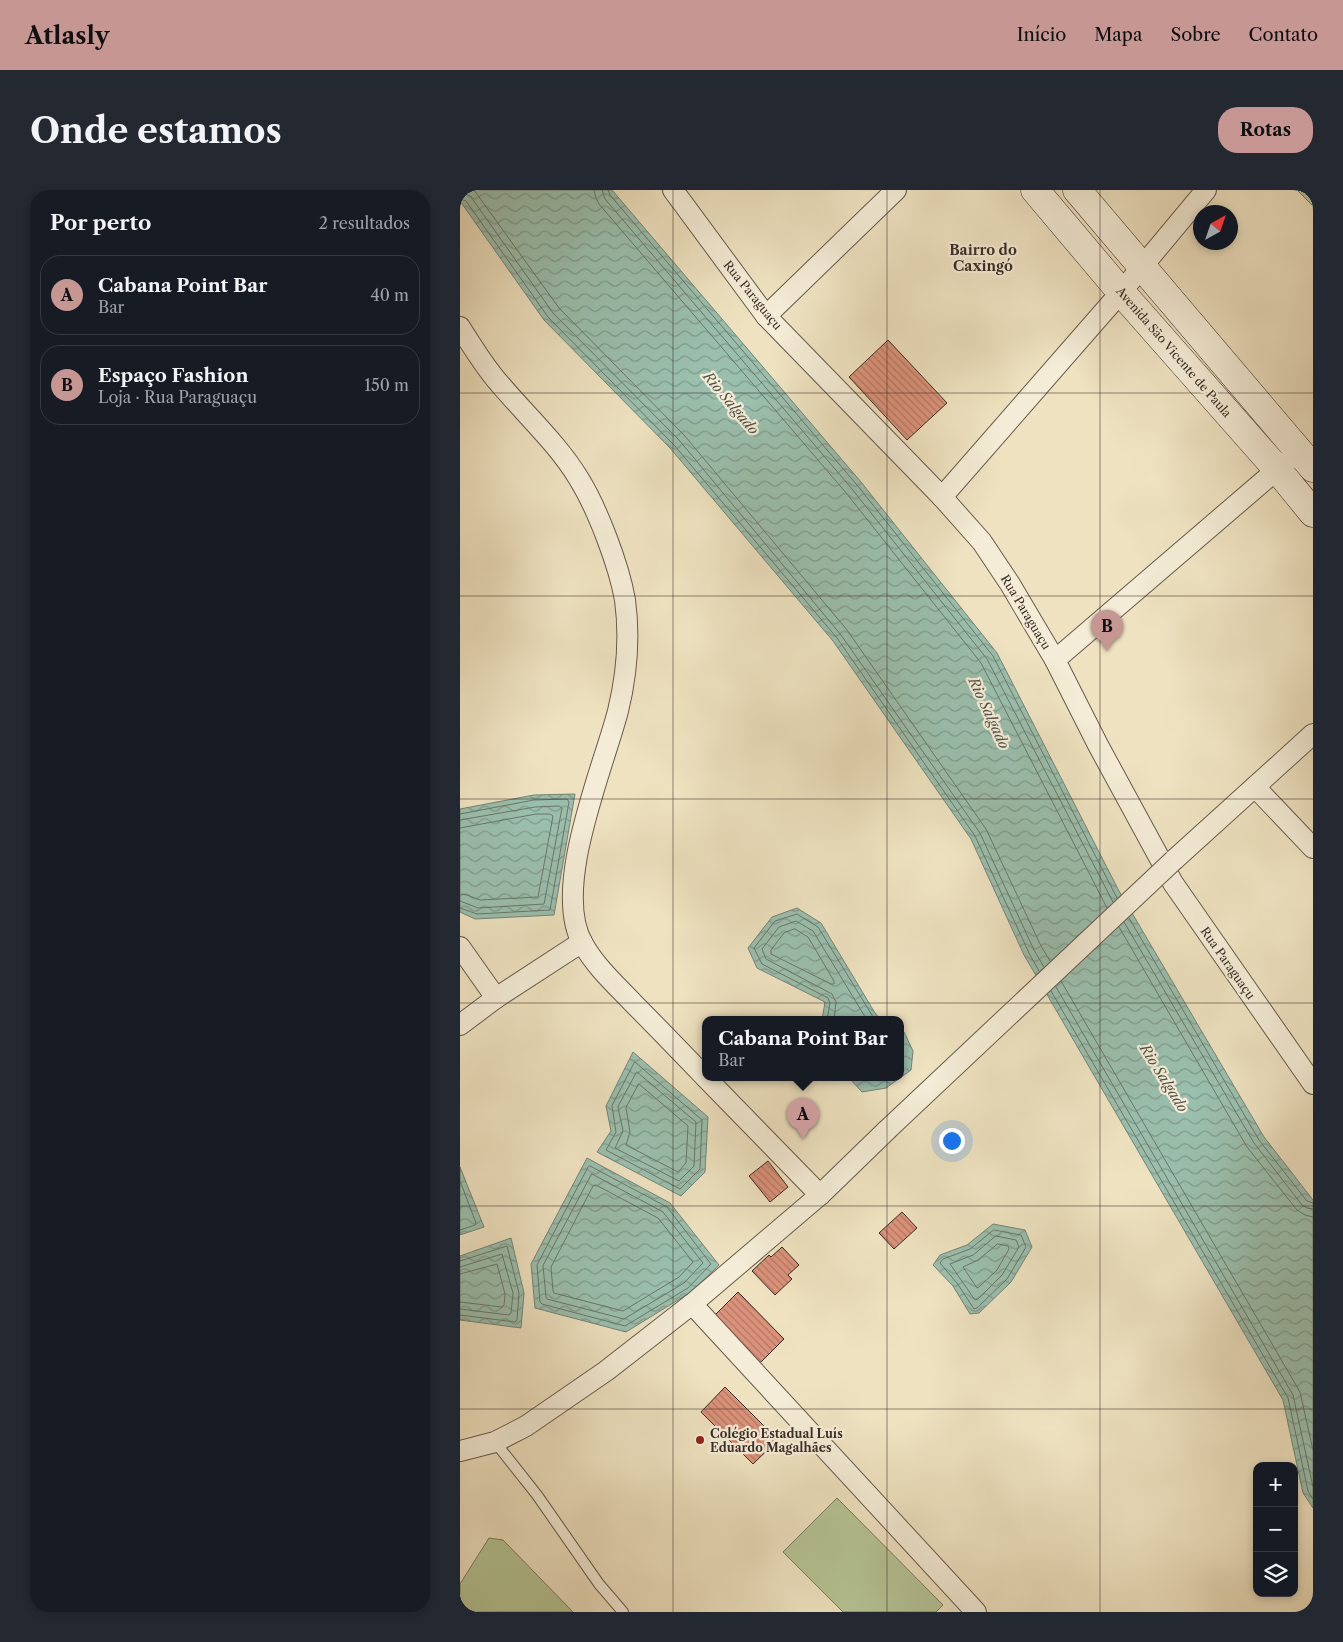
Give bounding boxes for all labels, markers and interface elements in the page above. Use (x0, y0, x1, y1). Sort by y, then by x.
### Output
text: Atlasly (25, 21, 109, 50)
text: Início (1017, 24, 1066, 46)
text: Mapa (1094, 24, 1142, 46)
text: Sobre (1170, 24, 1221, 46)
text: Contato (1249, 24, 1318, 46)
button: Rotas (1218, 107, 1313, 153)
text: Onde estamos (30, 109, 282, 152)
north arrow (1193, 205, 1238, 250)
text: Por perto (50, 210, 151, 235)
text: 2 resultados (319, 213, 410, 233)
district label: Bairro do Caxingó (949, 241, 1017, 275)
street label: Rua Paraguaçu (720, 257, 786, 333)
text: Cabana Point Bar (98, 274, 267, 297)
street label: Avenida São Vicente de Paula (1113, 283, 1235, 421)
text: A (61, 285, 73, 305)
text: 40 m (370, 285, 409, 305)
text: Bar (98, 297, 124, 317)
text: Espaço Fashion (98, 364, 248, 387)
water label: Rio Salgado (699, 367, 763, 438)
text: B (61, 375, 73, 395)
text: 150 m (364, 375, 409, 395)
text: Loja · Rua Paraguaçu (98, 387, 257, 407)
street label: Rua Paraguaçu (998, 572, 1055, 653)
pin: B (1091, 610, 1123, 651)
water label: Rio Salgado (964, 673, 1013, 752)
street label: Rua Paraguaçu (1198, 924, 1259, 1003)
popup (702, 1016, 904, 1081)
text: Cabana Point Bar (718, 1027, 888, 1050)
water label: Rio Salgado (1135, 1040, 1192, 1116)
text: Bar (718, 1050, 745, 1070)
pin: A (787, 1098, 819, 1139)
your location (939, 1128, 965, 1154)
place label: Colégio Estadual Luís Eduardo Magalhães (710, 1426, 843, 1455)
marker: Colégio Estadual Luís Eduardo Magalhães (694, 1434, 706, 1446)
map controls (1253, 1462, 1298, 1597)
button: + (1253, 1462, 1298, 1507)
button: − (1253, 1507, 1298, 1552)
button: layers (1253, 1552, 1298, 1597)

